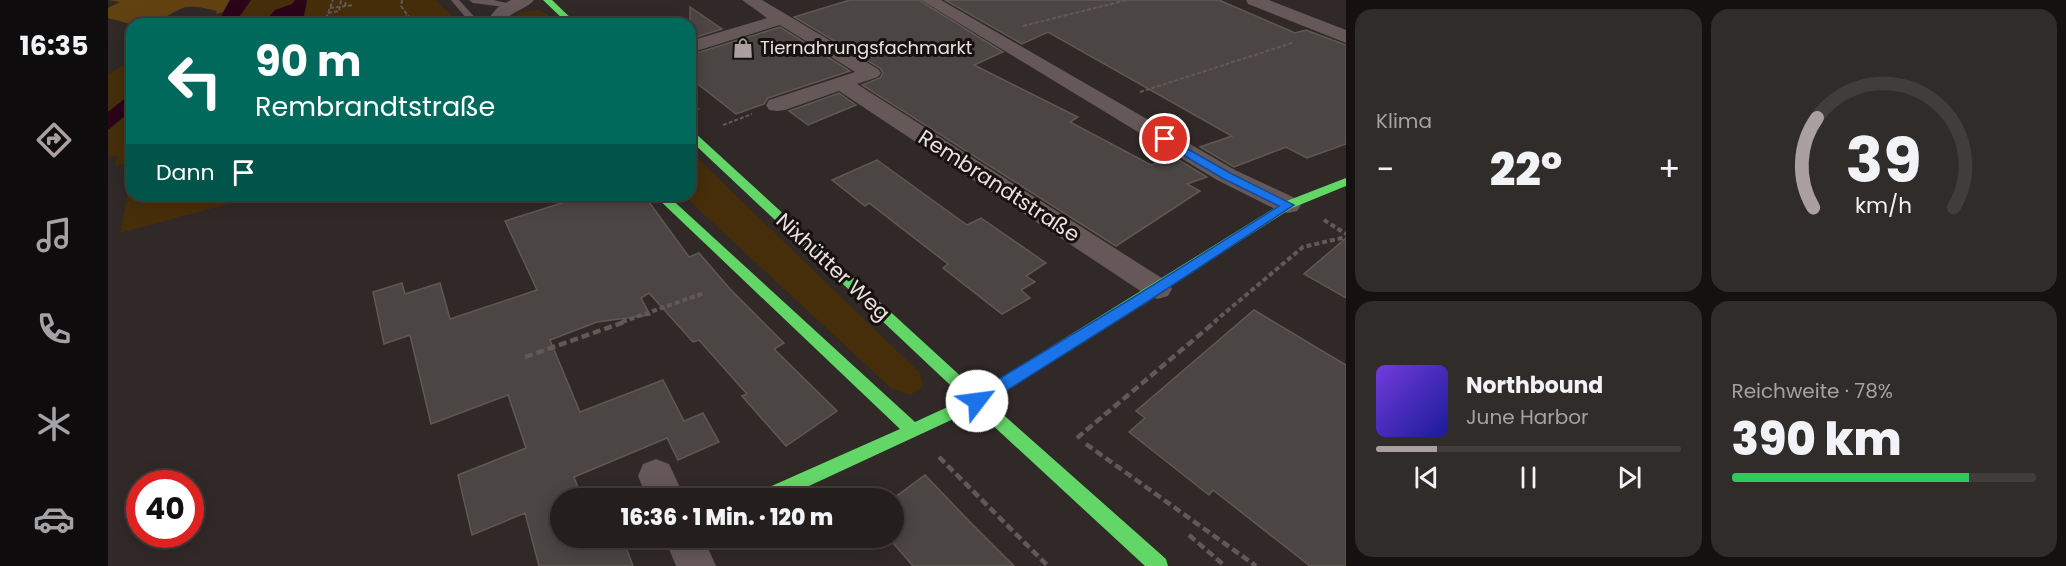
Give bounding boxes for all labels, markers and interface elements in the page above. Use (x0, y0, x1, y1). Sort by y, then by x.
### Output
text: 16:35 (20, 27, 88, 64)
text: 90 m (255, 32, 362, 91)
place label: Tiernahrungsfachmarkt (760, 35, 972, 60)
shop icon: Tiernahrungsfachmarkt (731, 36, 755, 60)
icon: left (156, 42, 234, 120)
text: Rembrandtstraße (255, 88, 495, 125)
text: Klima (1376, 107, 1432, 135)
pin (1139, 113, 1190, 164)
text: 39 (1846, 116, 1922, 204)
icon: directions (33, 119, 75, 161)
icon: arrive (1148, 122, 1181, 155)
street label: Rembrandtstraße (913, 123, 1086, 249)
text: 22° (1490, 138, 1562, 201)
text: − (1376, 146, 1394, 193)
text: + (1658, 146, 1680, 193)
icon: arrive (227, 156, 260, 189)
text: Dann (156, 157, 215, 188)
text: km/h (1855, 190, 1912, 221)
street label: Nixhütter Weg (770, 206, 897, 327)
icon: music (33, 214, 75, 256)
icon: phone (33, 308, 75, 350)
position arrow (945, 369, 1009, 433)
text: Northbound (1466, 370, 1603, 401)
text: Reichweite · 78% (1732, 377, 1893, 405)
icon: climate (33, 403, 75, 445)
text: June Harbor (1466, 403, 1589, 431)
text: 390 km (1732, 408, 1902, 471)
icon: previous (1410, 461, 1443, 494)
icon: pause (1512, 461, 1545, 494)
icon: next (1613, 461, 1646, 494)
speed limit sign: 40 (126, 470, 204, 548)
icon: car (33, 498, 75, 540)
text: 16:36 · 1 Min. · 120 m (621, 502, 833, 533)

